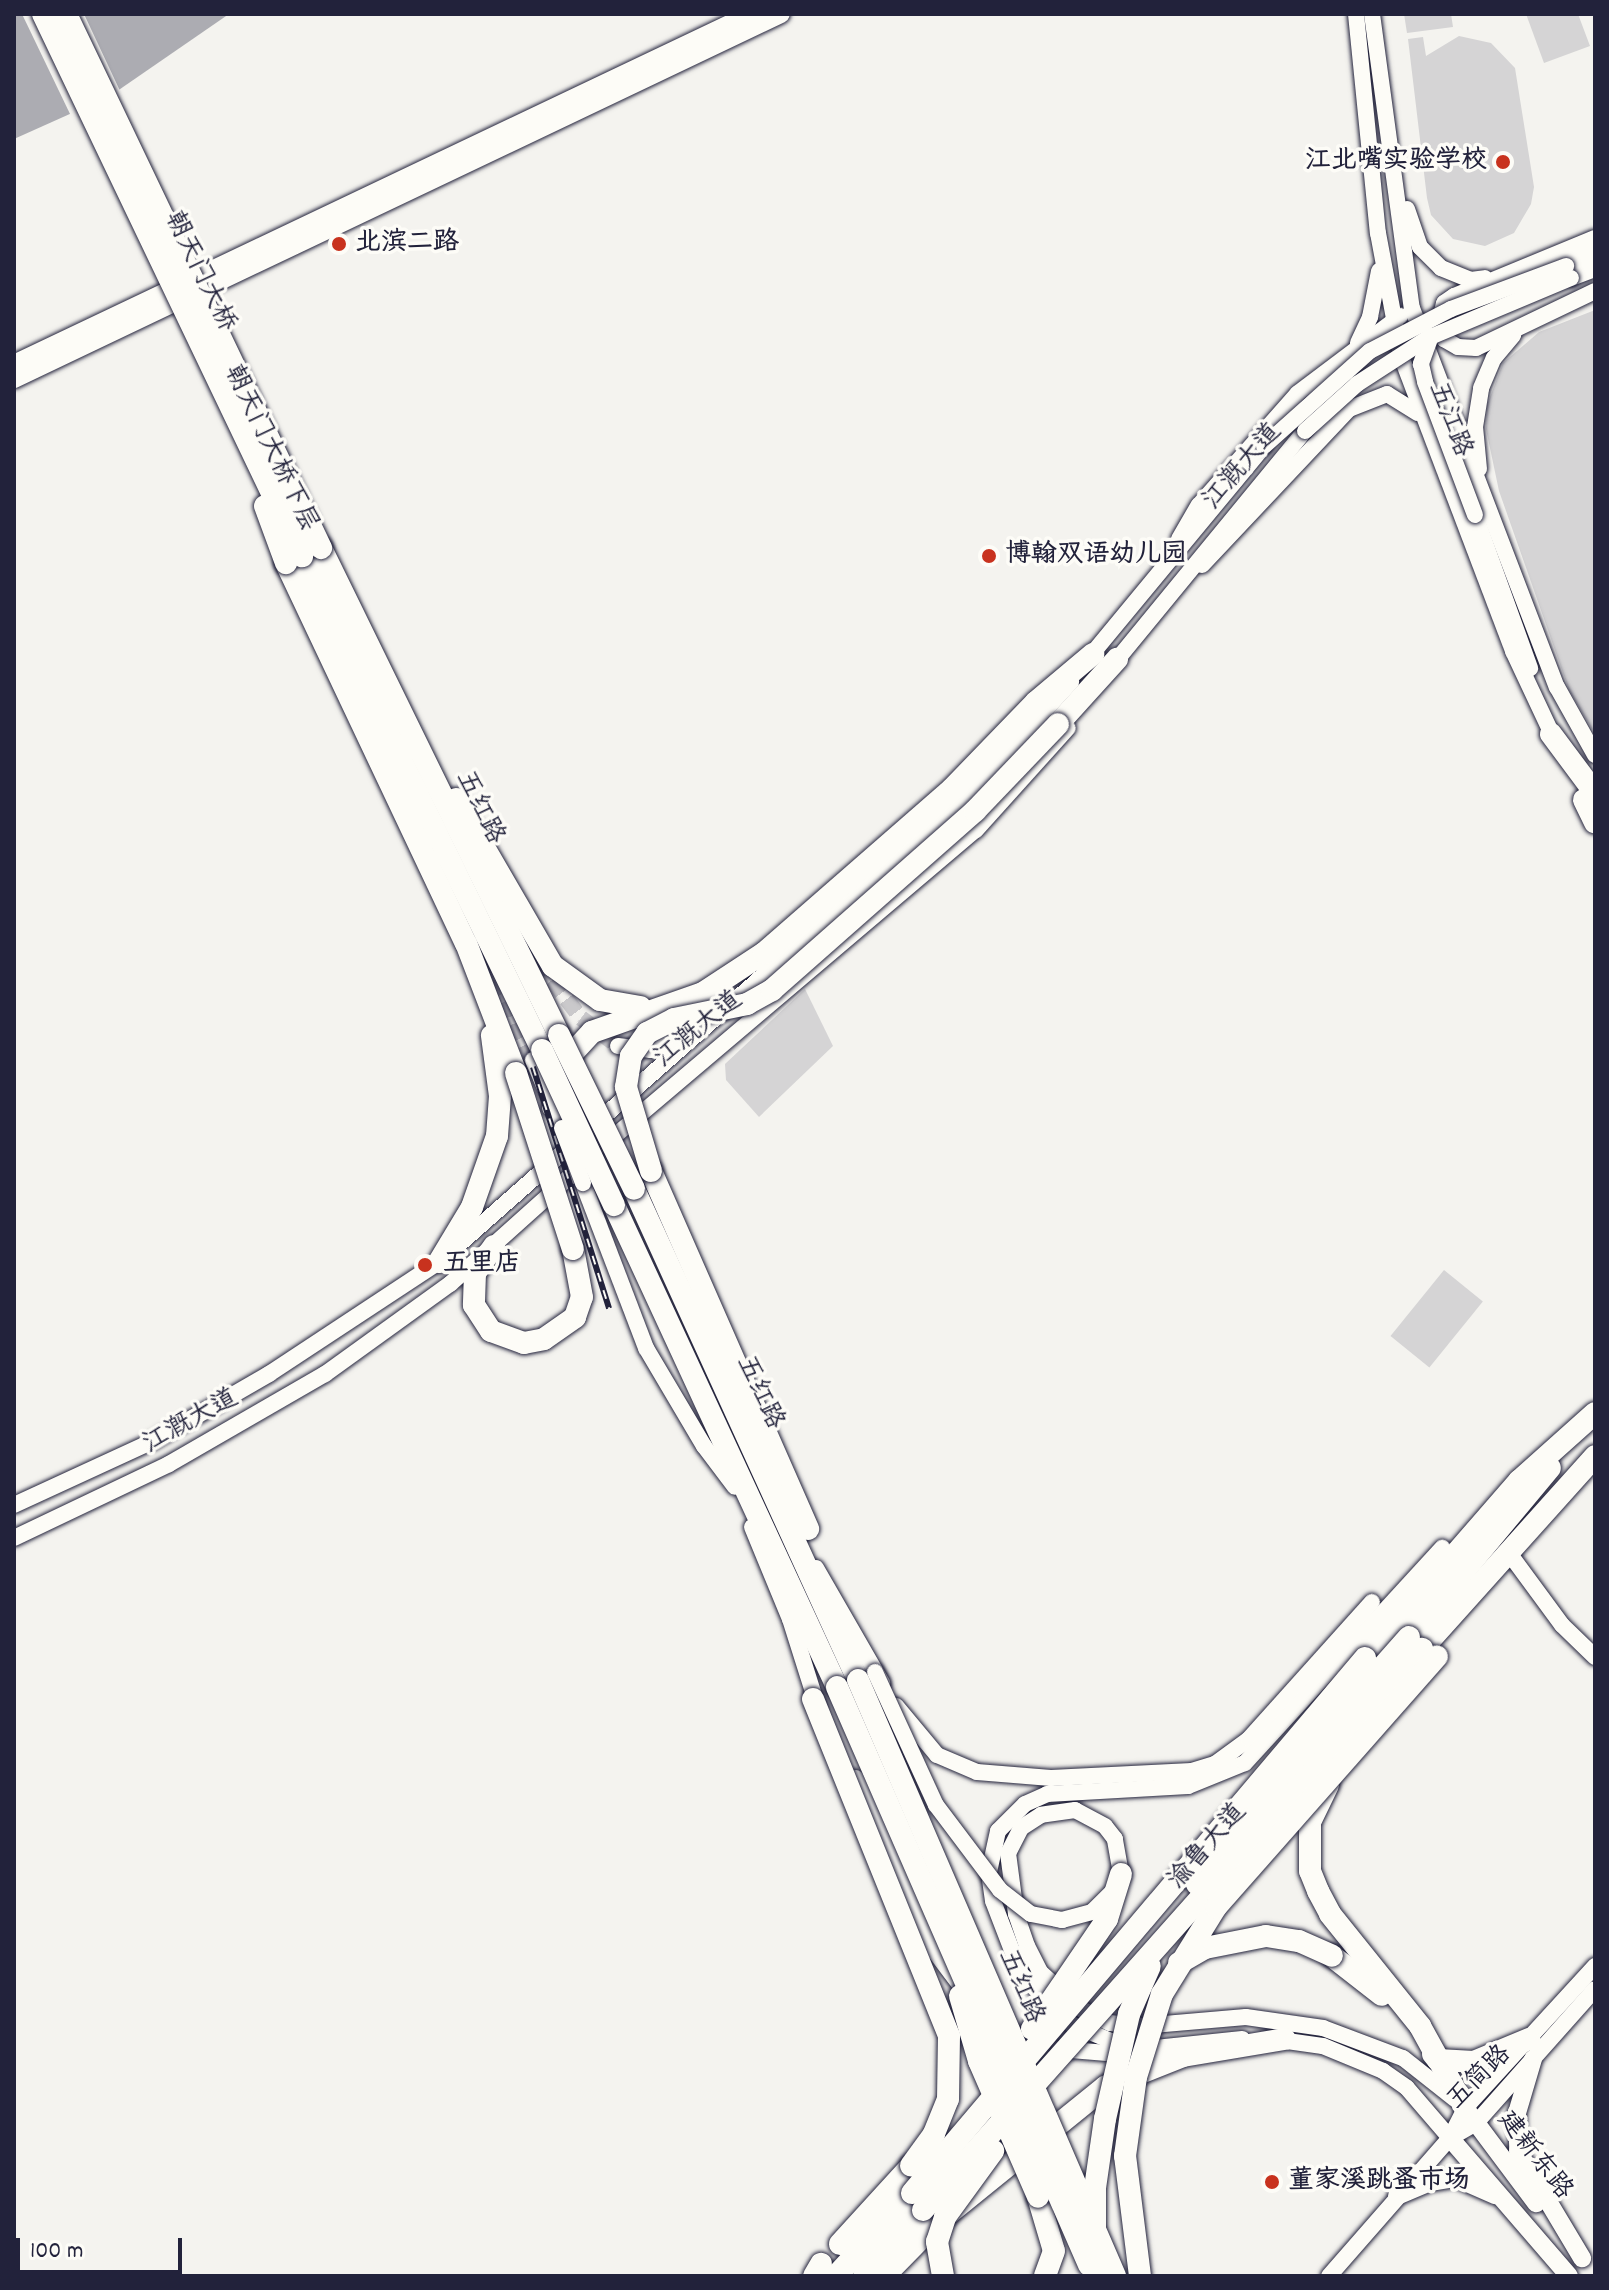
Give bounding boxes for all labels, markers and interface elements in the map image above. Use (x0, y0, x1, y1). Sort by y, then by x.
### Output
place label: 江北嘴实验学校 (1305, 146, 1487, 178)
marker: 江北嘴实验学校 (1494, 153, 1512, 171)
street label: 朝天门大桥 (156, 207, 242, 337)
place label: 北滨二路 (355, 228, 459, 260)
marker: 北滨二路 (330, 235, 348, 253)
street label: 朝天门大桥下层 (216, 360, 324, 538)
street label: 五江路 (1420, 378, 1478, 462)
street label: 江溉大道 (1197, 418, 1289, 516)
place label: 博翰双语幼儿园 (1005, 540, 1187, 572)
marker: 博翰双语幼儿园 (980, 547, 998, 565)
street label: 五红路 (448, 766, 510, 850)
street label: 江溉大道 (649, 985, 749, 1075)
place label: 五里店 (443, 1249, 521, 1281)
marker: 五里店 (414, 1254, 436, 1276)
street label: 五红路 (728, 1351, 790, 1435)
street label: 江溉大道 (138, 1383, 244, 1461)
street label: 渝鲁大道 (1162, 1798, 1254, 1896)
street label: 五红路 (990, 1945, 1050, 2029)
street label: 五简路 (1441, 2039, 1519, 2117)
street label: 建新东路 (1490, 2105, 1578, 2207)
place label: 董家溪跳蚤市场 (1288, 2166, 1470, 2198)
marker: 董家溪跳蚤市场 (1263, 2173, 1281, 2191)
scale bar (20, 2222, 186, 2272)
text: 100 m (30, 2235, 83, 2269)

